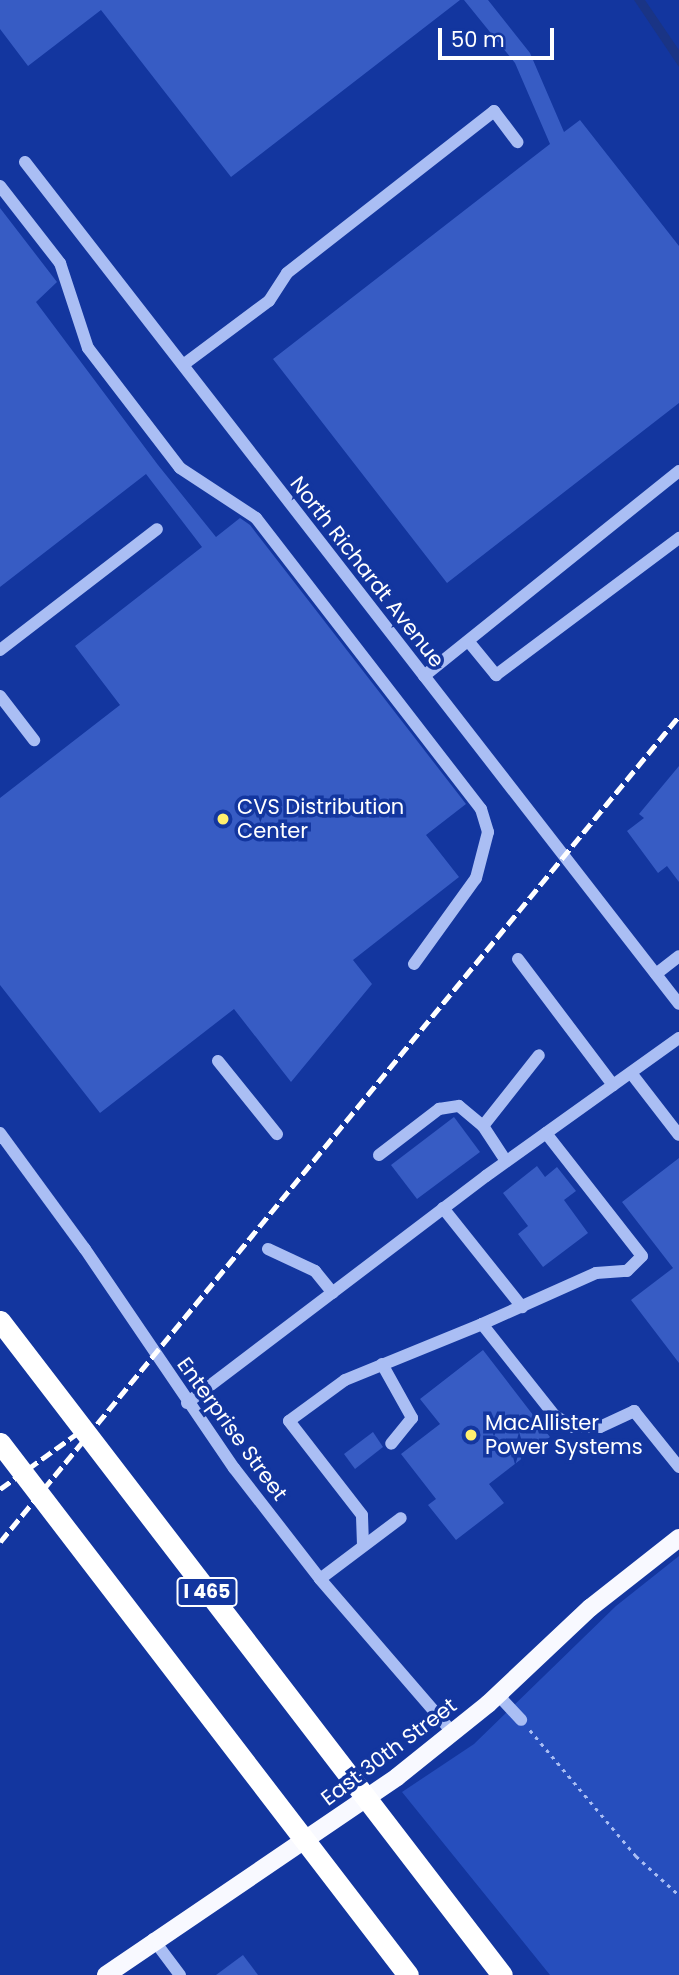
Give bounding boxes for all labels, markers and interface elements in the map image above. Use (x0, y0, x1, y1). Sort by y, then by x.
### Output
scale bar (441, 14, 556, 58)
text: 50 m (451, 25, 505, 54)
street label: North Richardt Avenue (285, 472, 449, 672)
place label: CVS Distribution Center (237, 794, 404, 844)
marker: CVS Distribution Center (215, 811, 231, 827)
street label: Enterprise Street (172, 1352, 292, 1506)
place label: MacAllister Power Systems (485, 1410, 643, 1460)
marker: MacAllister Power Systems (463, 1427, 479, 1443)
road number: I 465 (176, 1576, 238, 1608)
street label: East 30th Street (316, 1693, 462, 1811)

